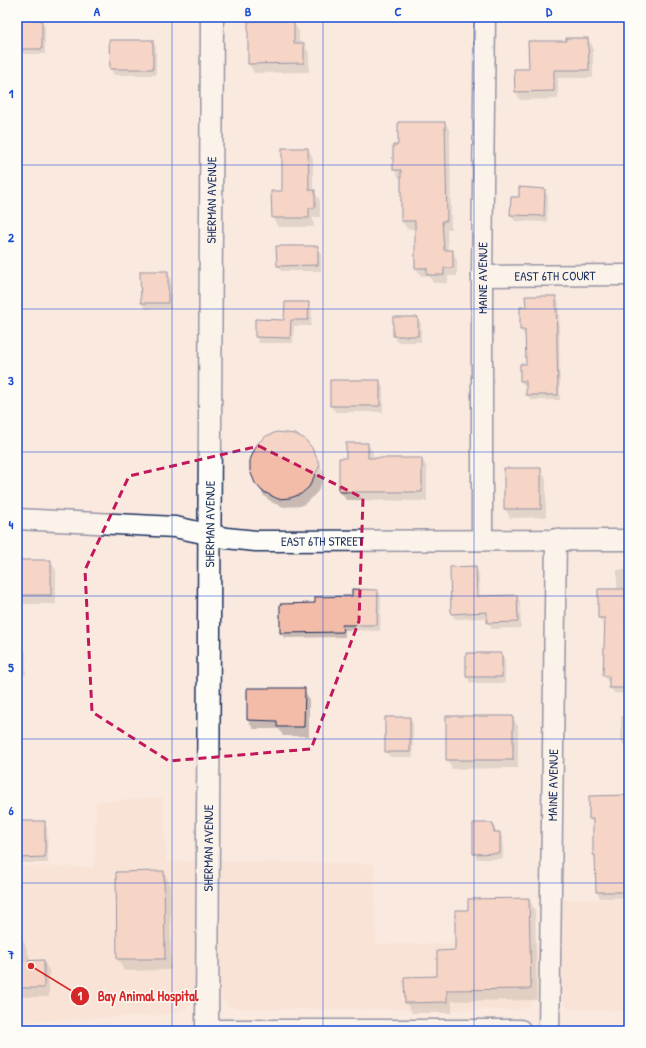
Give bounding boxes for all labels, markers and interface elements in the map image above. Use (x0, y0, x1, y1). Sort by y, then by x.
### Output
text: A (94, 2, 101, 20)
text: B (245, 2, 252, 20)
text: C (394, 2, 402, 20)
text: D (546, 2, 553, 20)
text: 1 (9, 84, 14, 102)
street label: SHERMAN AVENUE (202, 156, 220, 244)
text: 2 (8, 228, 15, 246)
street label: MAINE AVENUE (473, 242, 491, 314)
street label: EAST 6TH COURT (514, 266, 596, 285)
text: 3 (8, 371, 14, 389)
street label: SHERMAN AVENUE (200, 480, 219, 568)
text: 4 (9, 515, 14, 533)
street label: EAST 6TH STREET (281, 532, 365, 550)
text: 5 (8, 658, 14, 676)
street label: MAINE AVENUE (543, 749, 562, 821)
text: 6 (8, 801, 14, 819)
street label: SHERMAN AVENUE (199, 804, 217, 892)
text: 7 (7, 945, 15, 963)
callout: Bay Animal Hospital (70, 983, 206, 1009)
text: Bay Animal Hospital (98, 986, 199, 1007)
text: 1 (78, 987, 83, 1004)

